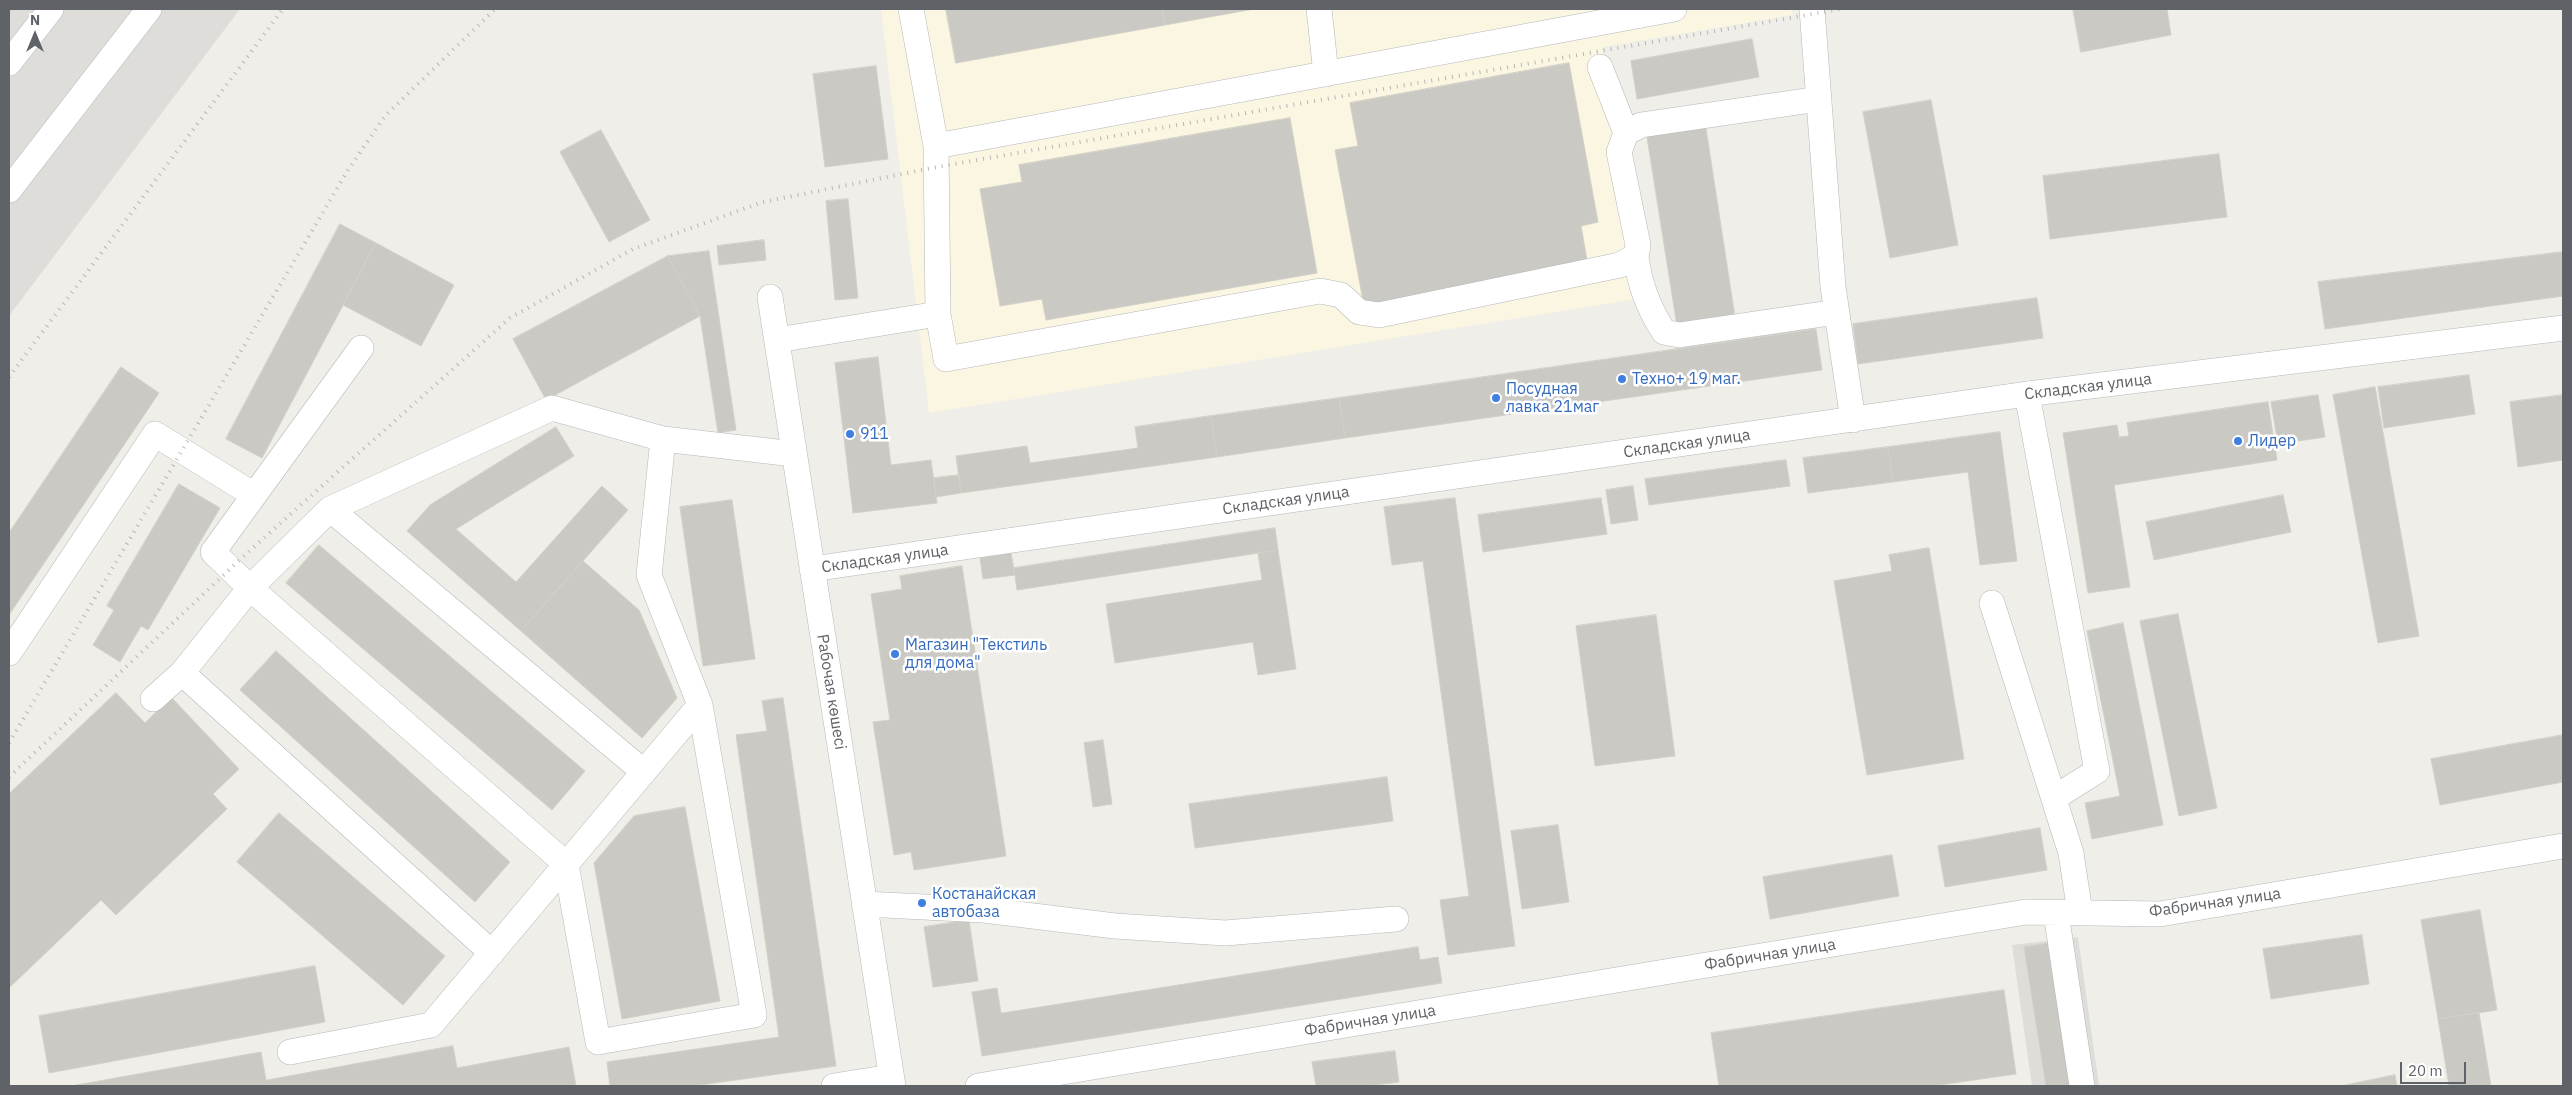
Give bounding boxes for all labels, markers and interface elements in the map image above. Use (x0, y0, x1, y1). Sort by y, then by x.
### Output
north arrow (10, 10, 60, 60)
text: N (30, 11, 40, 29)
place label: Техно+ 19 маг. (1632, 369, 1741, 389)
street label: Складская улица (2023, 370, 2153, 404)
marker: Техно+ 19 маг. (1616, 373, 1628, 385)
place label: Посудная лавка 21маг (1506, 379, 1599, 417)
marker: Посудная лавка 21маг (1490, 392, 1502, 404)
place label: 911 (860, 424, 889, 444)
street label: Складская улица (1622, 426, 1752, 462)
marker: 911 (844, 428, 856, 440)
place label: Лидер (2248, 431, 2296, 451)
marker: Лидер (2232, 435, 2244, 447)
street label: Складская улица (1221, 483, 1351, 519)
street label: Складская улица (820, 541, 950, 577)
street label: Рабочая көшесі (812, 633, 850, 751)
place label: Магазин "Текстиль для дома" (905, 635, 1047, 673)
marker: Магазин "Текстиль для дома" (889, 648, 901, 660)
place label: Костанайская автобаза (932, 884, 1036, 922)
street label: Фабричная улица (2148, 884, 2282, 922)
marker: Костанайская автобаза (916, 897, 928, 909)
street label: Фабричная улица (1703, 935, 1837, 975)
street label: Фабричная улица (1303, 1001, 1437, 1041)
scale bar (2402, 1052, 2468, 1084)
text: 20 m (2408, 1061, 2443, 1080)

